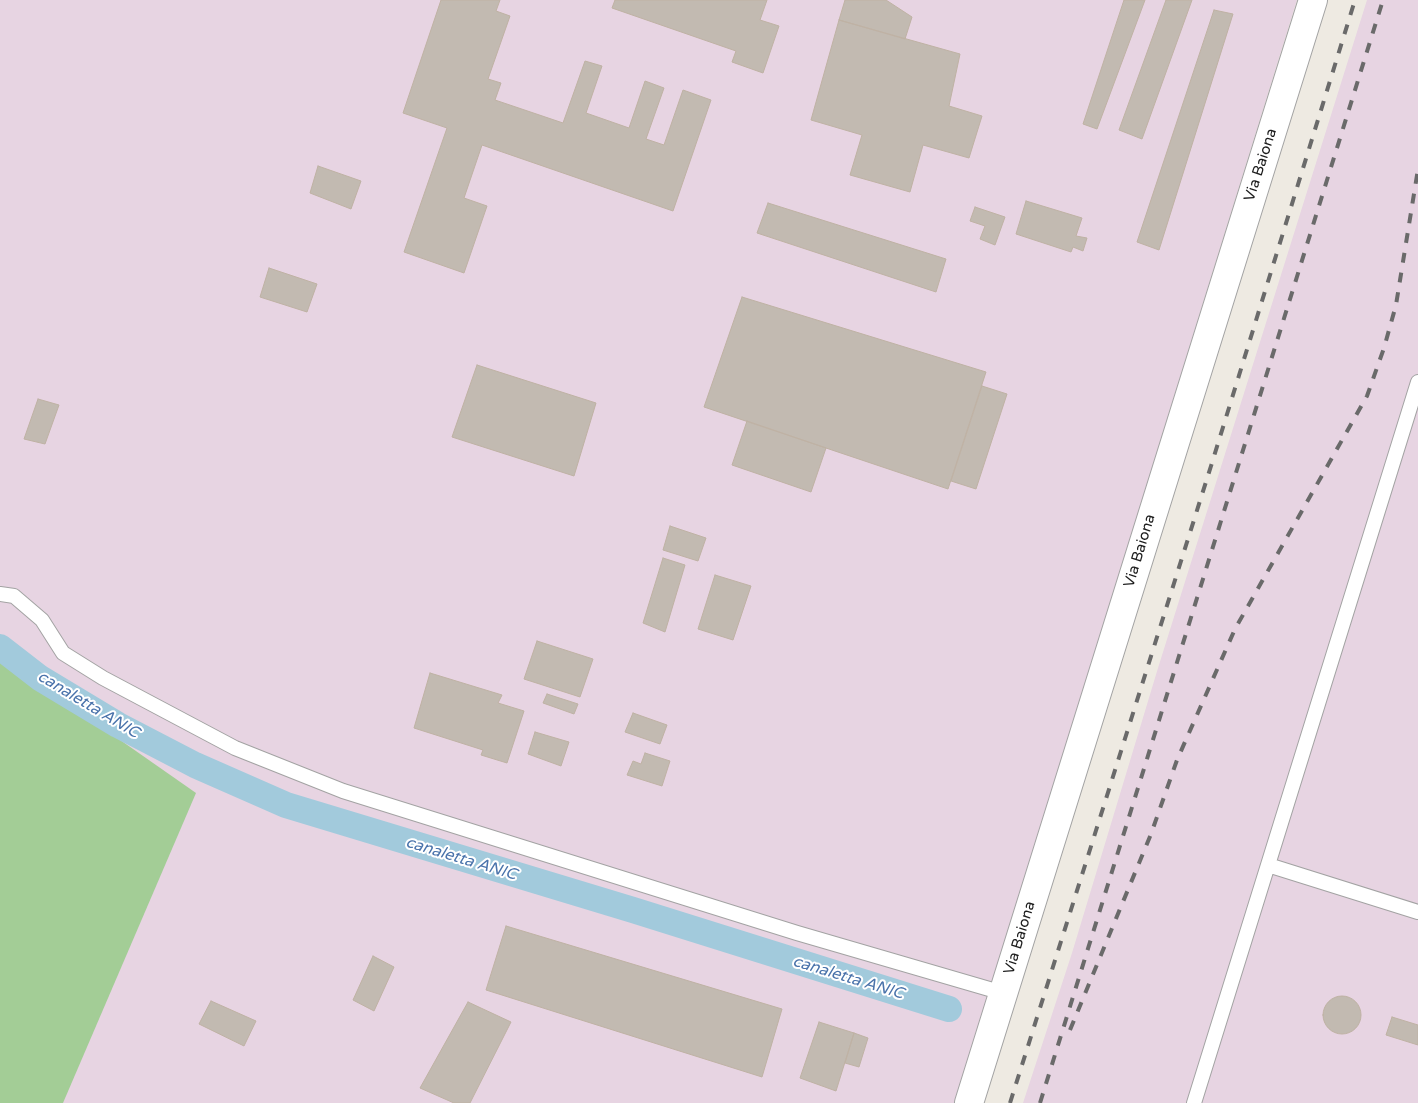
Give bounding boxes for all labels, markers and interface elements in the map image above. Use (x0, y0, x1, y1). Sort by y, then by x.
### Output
street label: Via Baiona (1241, 126, 1281, 204)
street label: Via Baiona (1120, 512, 1160, 590)
water label: canaletta ANIC (34, 667, 142, 743)
water label: canaletta ANIC (403, 833, 519, 885)
street label: Via Baiona (1000, 899, 1040, 977)
water label: canaletta ANIC (790, 952, 906, 1004)

